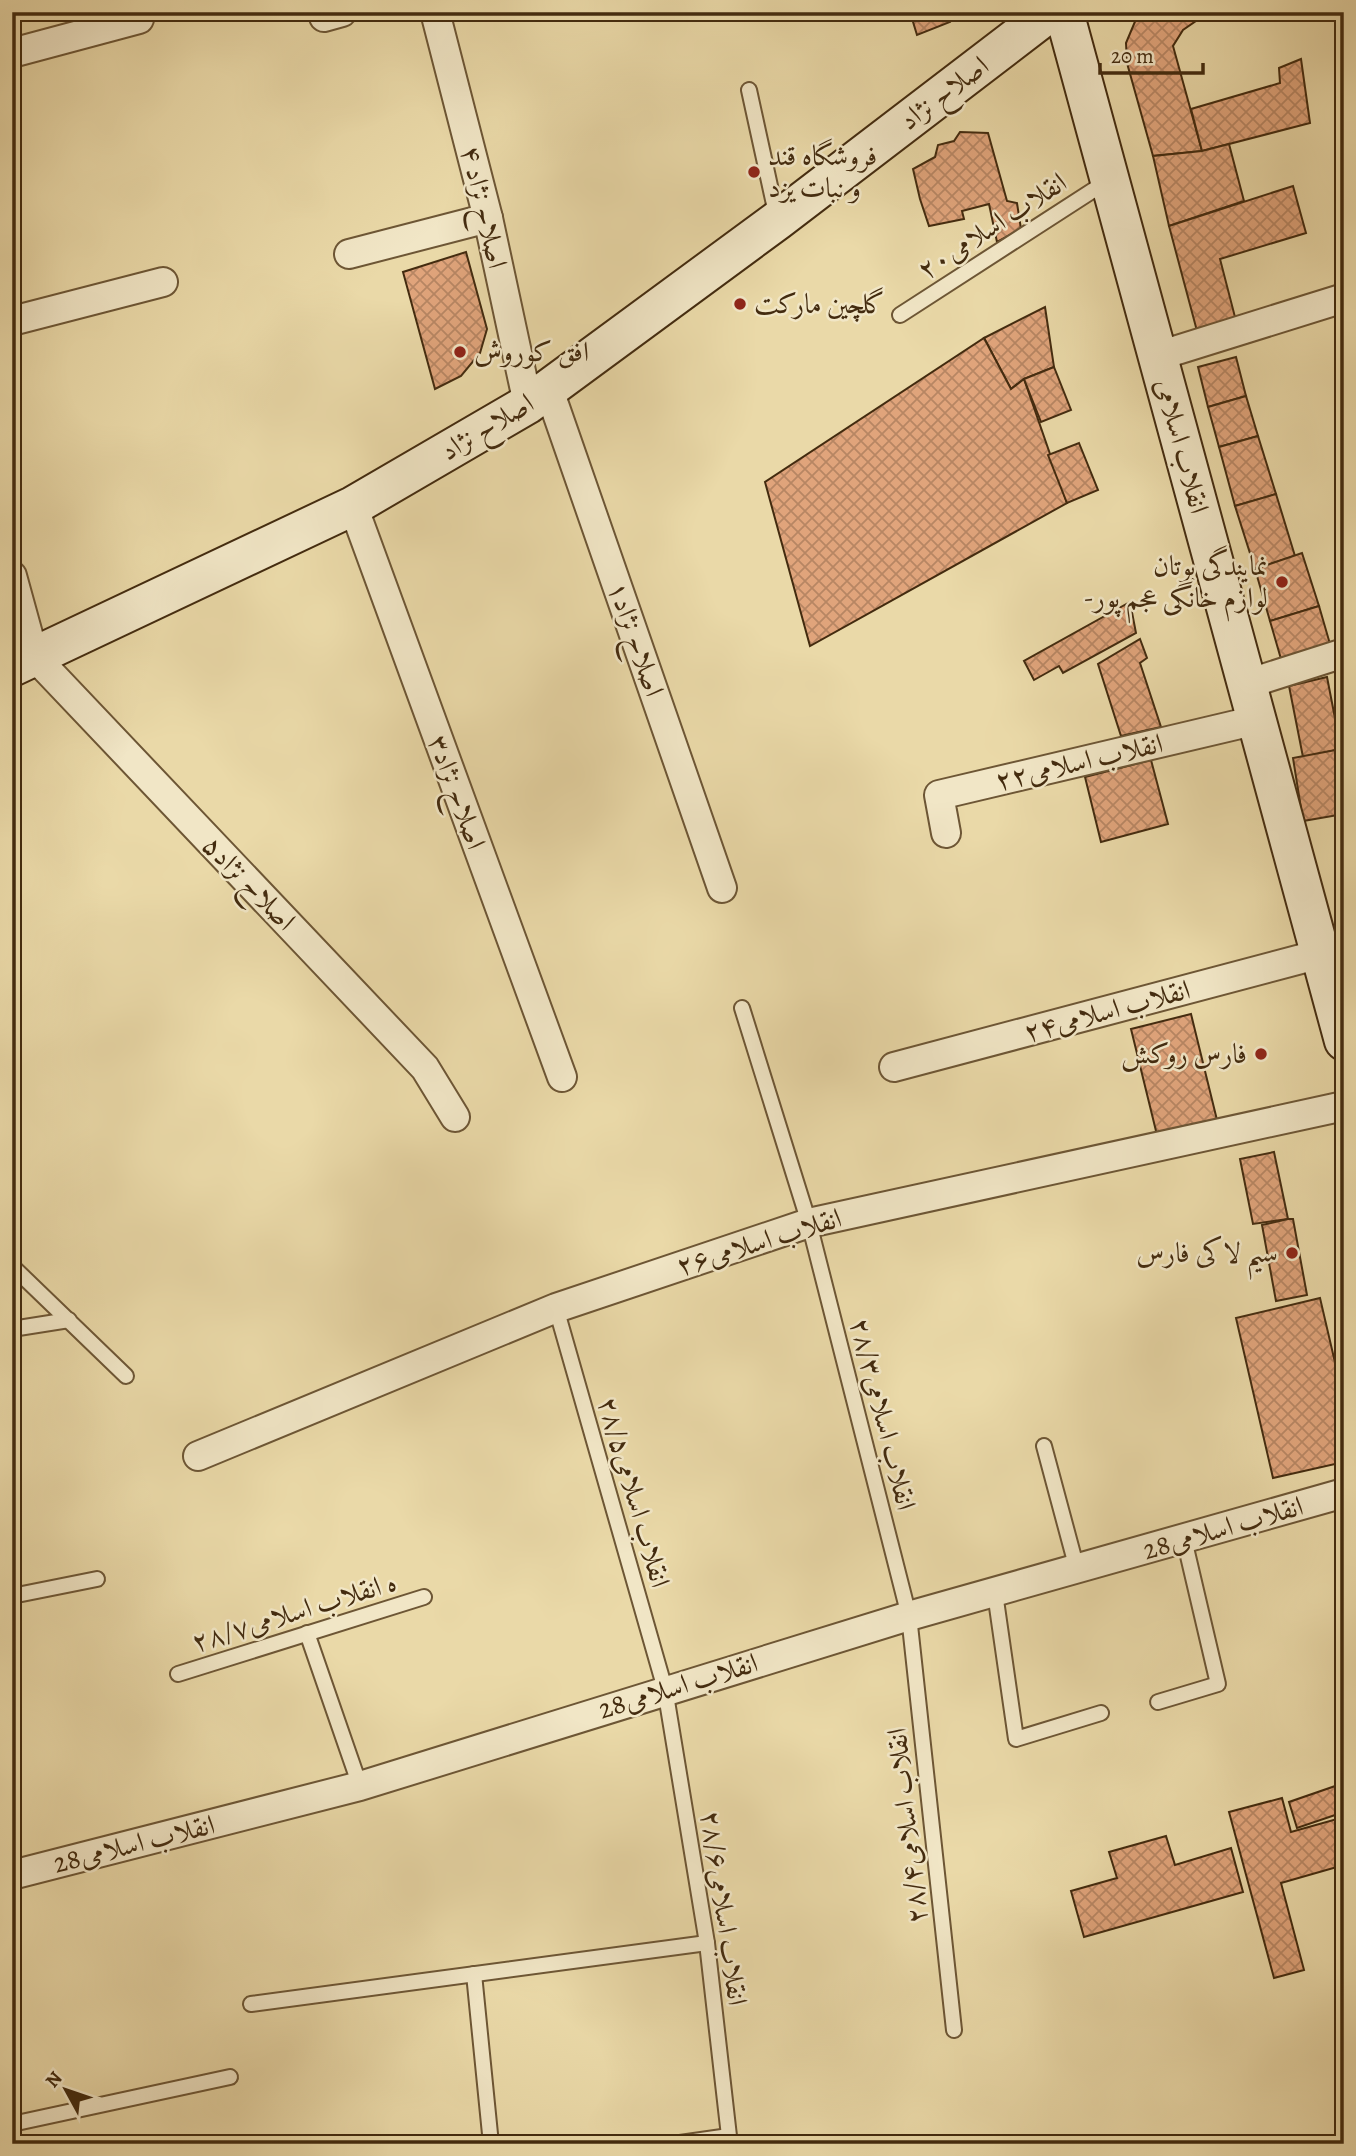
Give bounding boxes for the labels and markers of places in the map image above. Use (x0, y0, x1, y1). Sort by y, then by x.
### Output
place label: فروشگاه قند و نبات یزد (768, 137, 877, 207)
marker: فروشگاه قند و نبات یزد (746, 164, 762, 180)
place label: گلچین مارکت (754, 285, 885, 323)
marker: گلچین مارکت (732, 296, 748, 312)
place label: افق کوروش (474, 333, 589, 371)
marker: افق کوروش (452, 344, 468, 360)
place label: نمایندگی بوتان -لوازم خانگی عجم پور (1083, 545, 1268, 624)
marker: نمایندگی بوتان -لوازم خانگی عجم پور (1274, 574, 1290, 590)
place label: فارس روکش (1121, 1035, 1247, 1073)
marker: فارس روکش (1253, 1046, 1269, 1062)
place label: سیم لاکی فارس (1136, 1234, 1278, 1280)
marker: سیم لاکی فارس (1284, 1245, 1300, 1261)

